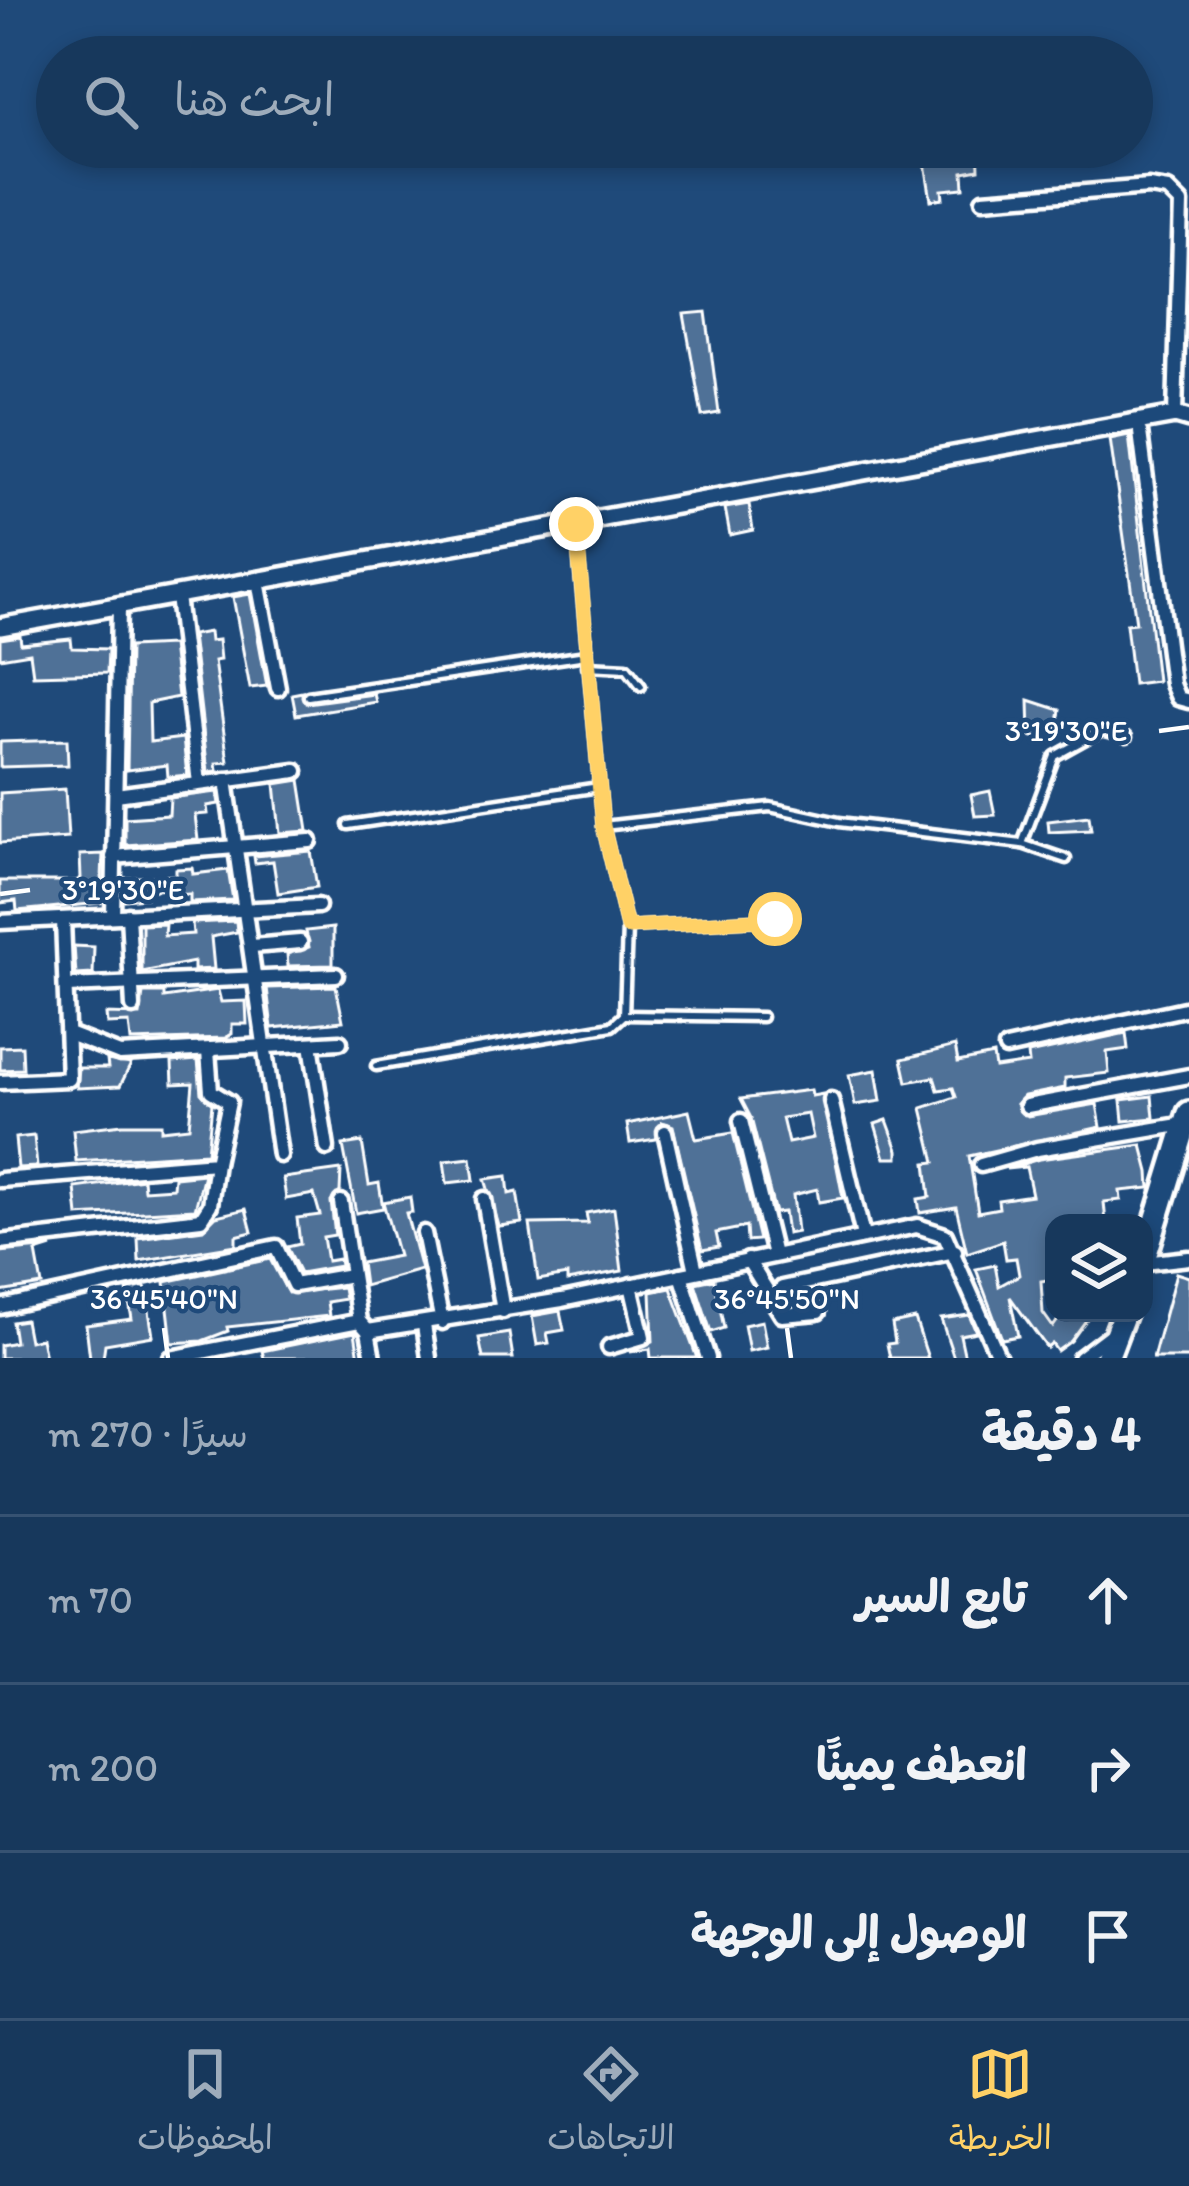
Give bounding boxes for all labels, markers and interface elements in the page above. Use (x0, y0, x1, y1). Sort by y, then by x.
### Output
search box (36, 36, 1153, 168)
icon: search (78, 69, 144, 135)
text: ابحث هنا (174, 72, 335, 126)
route end (549, 497, 603, 551)
text: 3°19'30"E (1005, 712, 1127, 749)
text: 3°19'30"E (62, 871, 184, 908)
route start (748, 892, 802, 946)
map controls (1045, 1214, 1153, 1322)
button: layers (1045, 1214, 1153, 1322)
text: 36°45'40"N (90, 1280, 238, 1317)
text: 36°45'50"N (714, 1280, 860, 1317)
text: 4 دقيقة (981, 1402, 1141, 1463)
text: سيرًا · 270 m (48, 1410, 248, 1457)
icon: ahead (1075, 1567, 1141, 1633)
text: تابع السير (857, 1569, 1027, 1623)
text: 70 m (48, 1576, 133, 1623)
icon: right (1075, 1735, 1141, 1801)
text: انعطف يمينًا (816, 1737, 1027, 1791)
text: 200 m (48, 1744, 158, 1791)
icon: arrive (1075, 1903, 1141, 1969)
text: الوصول إلى الوجهة (690, 1905, 1027, 1959)
tab: المحفوظات (137, 2041, 273, 2167)
tab: الاتجاهات (547, 2041, 675, 2167)
tab: الخريطة (949, 2041, 1052, 2167)

